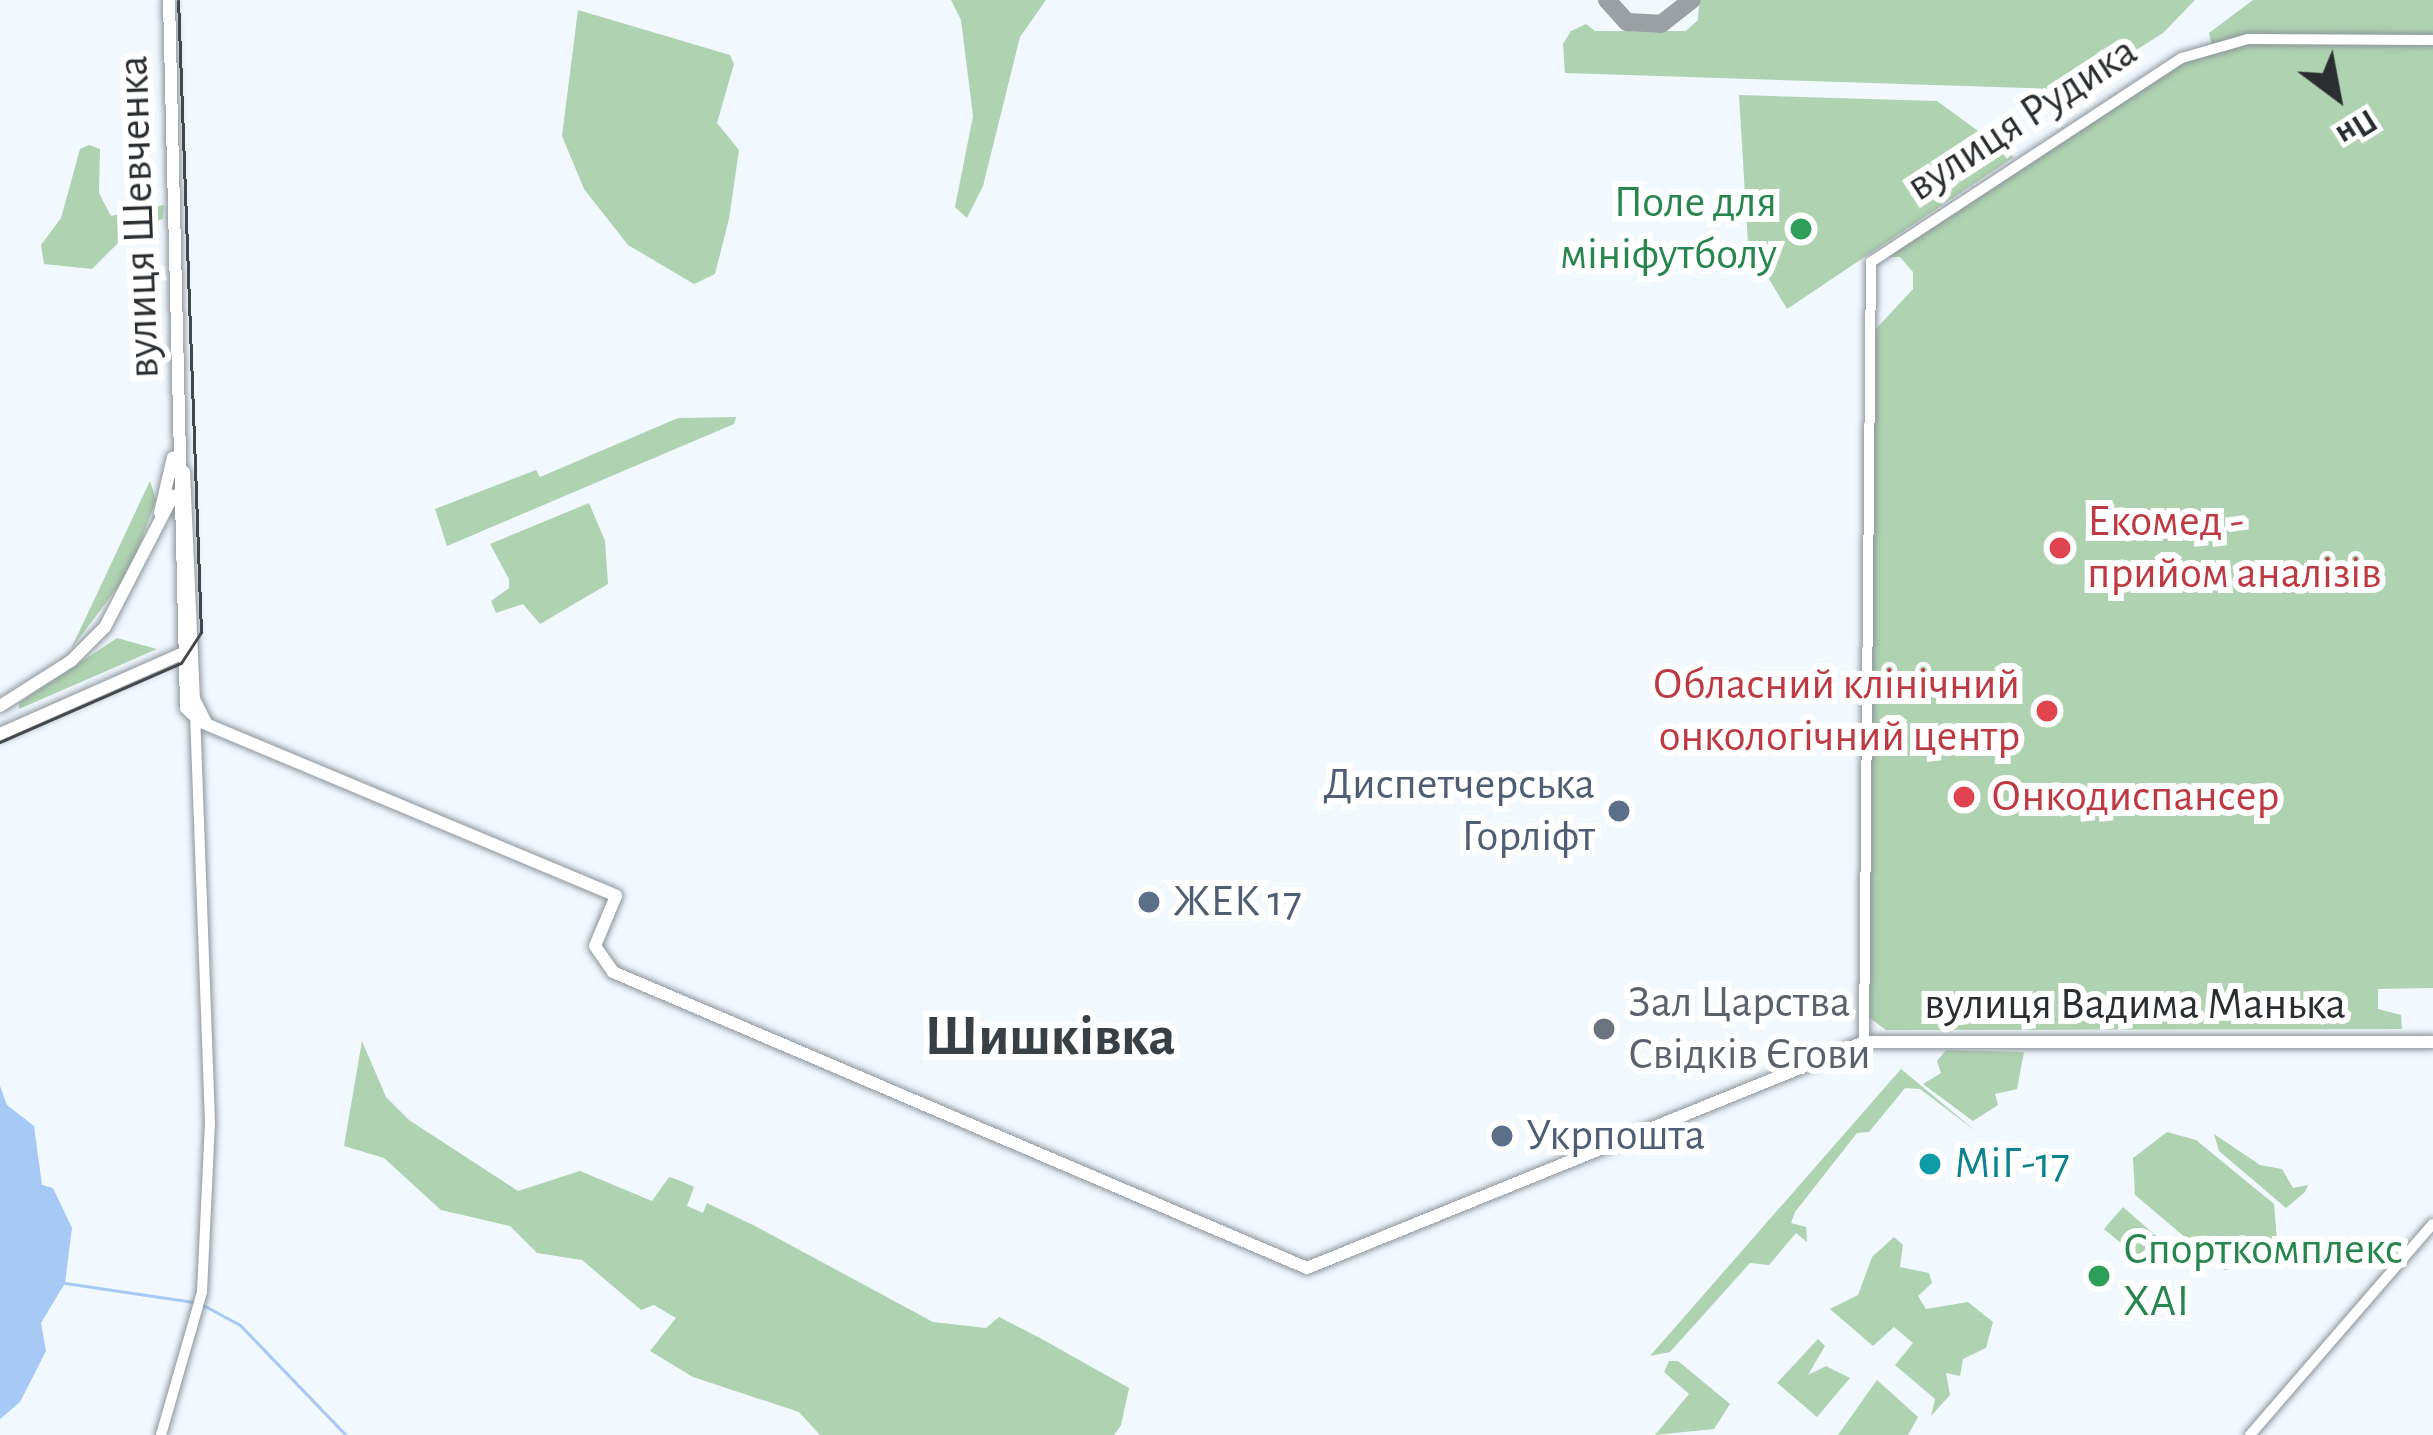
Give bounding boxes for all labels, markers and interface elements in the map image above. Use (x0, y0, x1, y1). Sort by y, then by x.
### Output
street label: вулиця Рудика (1897, 25, 2147, 213)
north arrow (2277, 36, 2397, 156)
street label: вулиця Шевченка (106, 55, 172, 379)
text: Пн (2331, 102, 2382, 152)
place label: Поле для мініфутболу (1560, 176, 1777, 282)
marker: Поле для мініфутболу (1788, 216, 1814, 242)
place label: Екомед - прийом аналізів (2087, 495, 2382, 601)
marker: Екомед - прийом аналізів (2044, 532, 2076, 564)
place label: Обласний клінічний онкологічний центр (1653, 658, 2020, 764)
marker: Обласний клінічний онкологічний центр (2031, 695, 2063, 727)
place label: Диспетчерська Горліфт (1323, 758, 1595, 864)
place label: Онкодиспансер (1991, 770, 2279, 824)
marker: Онкодиспансер (1948, 781, 1980, 813)
marker: Диспетчерська Горліфт (1606, 798, 1632, 824)
place label: ЖЕК 17 (1173, 875, 1302, 929)
marker: ЖЕК 17 (1136, 889, 1162, 915)
place label: Зал Царства Свідків Єгови (1628, 976, 1871, 1082)
street label: вулиця Вадима Манька (1924, 978, 2346, 1032)
district label: Шишківка (925, 1003, 1175, 1071)
marker: Зал Царства Свідків Єгови (1591, 1016, 1617, 1042)
place label: Укрпошта (1526, 1109, 1705, 1163)
marker: Укрпошта (1489, 1123, 1515, 1149)
place label: МіГ-17 (1954, 1137, 2070, 1191)
marker: МіГ-17 (1917, 1151, 1943, 1177)
place label: Спорткомплекс ХАІ (2123, 1223, 2403, 1329)
marker: Спорткомплекс ХАІ (2086, 1263, 2112, 1289)

